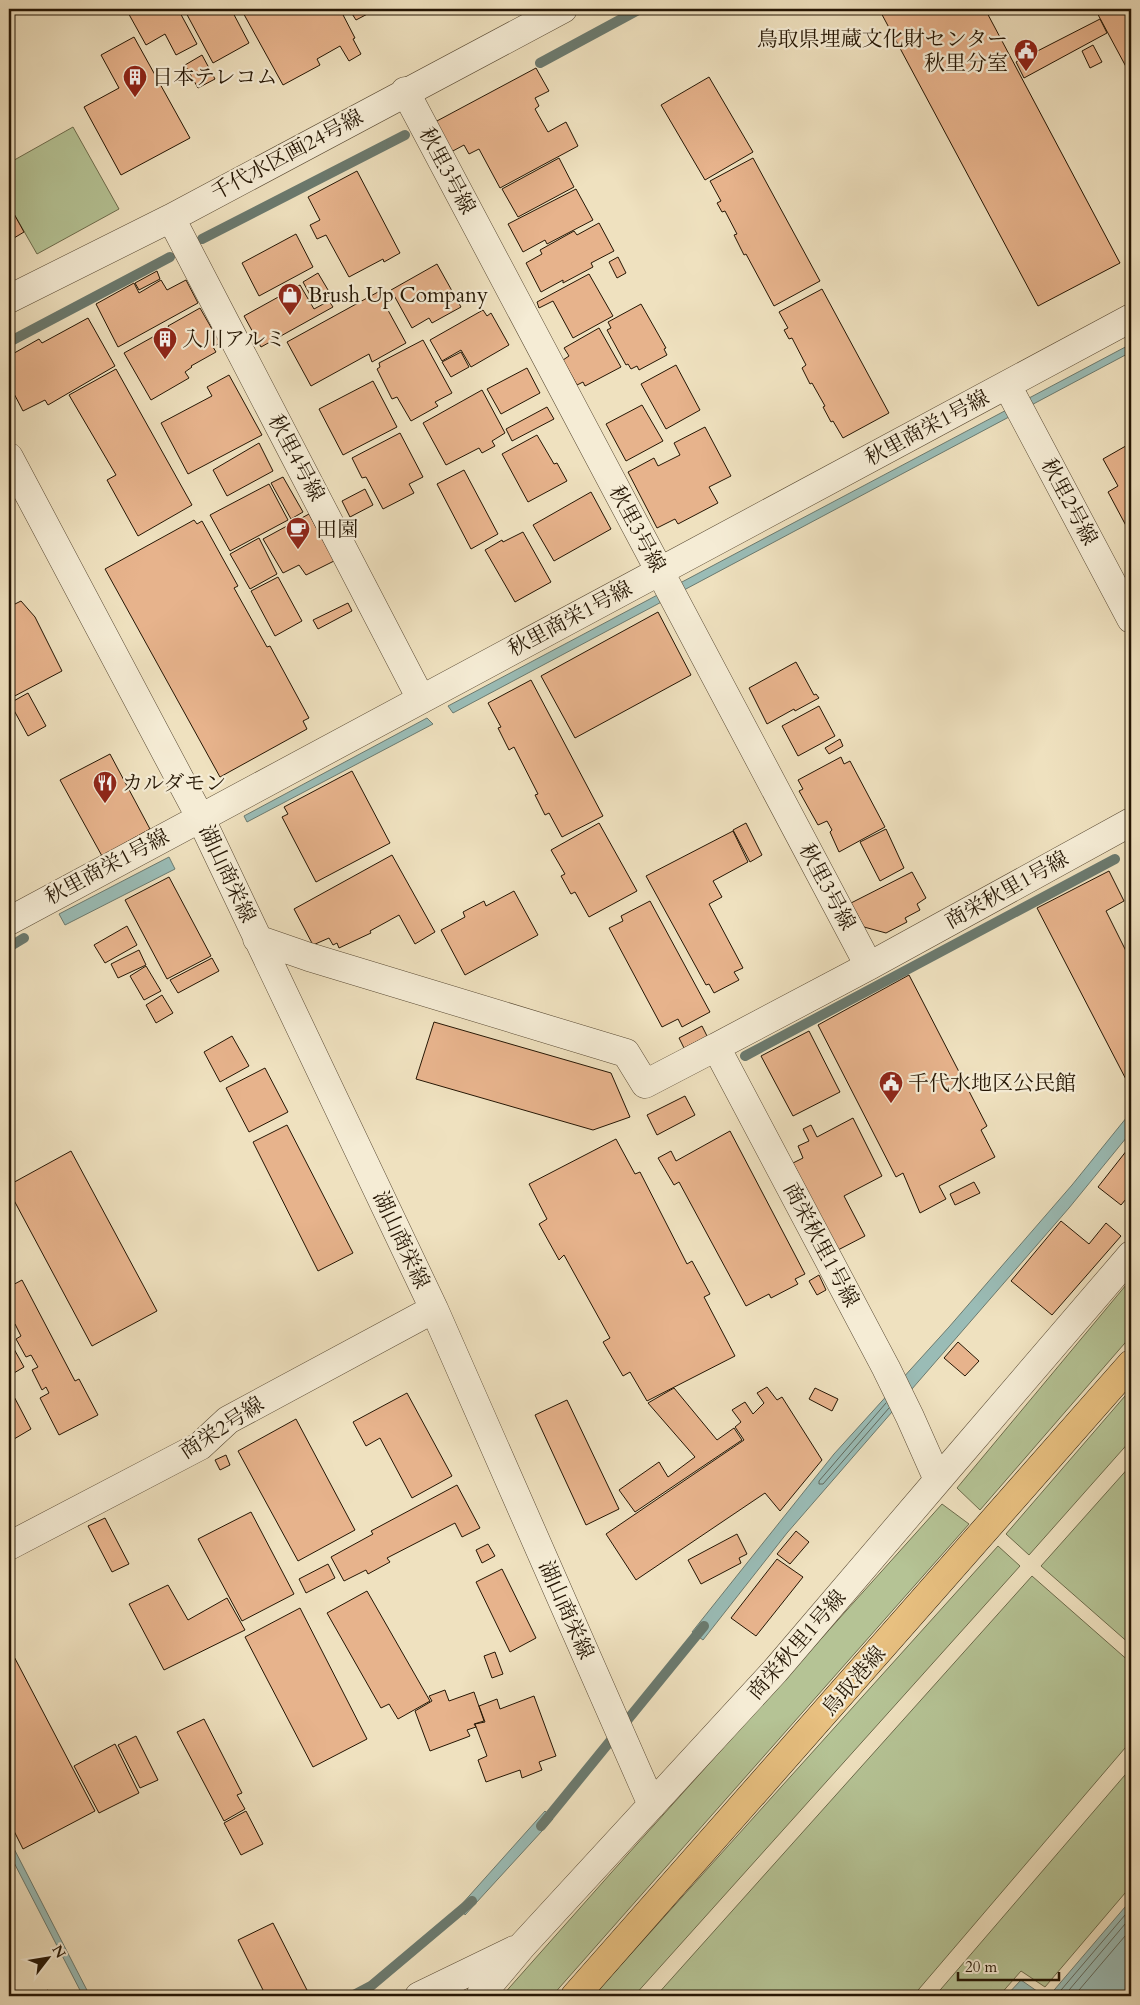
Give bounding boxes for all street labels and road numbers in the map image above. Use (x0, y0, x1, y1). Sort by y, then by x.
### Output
street label: 千代水区画24号線 (206, 103, 368, 207)
street label: 秋里3号線 (412, 122, 482, 220)
street label: 秋里商栄1号線 (860, 383, 994, 473)
street label: 秋里4号線 (261, 409, 331, 507)
street label: 秋里2号線 (1034, 453, 1104, 551)
street label: 秋里3号線 (602, 480, 672, 578)
street label: 秋里商栄1号線 (503, 574, 637, 664)
street label: 湖山商栄線 (192, 820, 262, 928)
street label: 秋里商栄1号線 (40, 822, 174, 912)
street label: 秋里3号線 (792, 838, 862, 936)
street label: 商栄秋里1号線 (940, 844, 1074, 936)
street label: 商栄秋里1号線 (776, 1178, 866, 1312)
street label: 湖山商栄線 (366, 1186, 436, 1294)
street label: 商栄2号線 (174, 1390, 270, 1466)
street label: 湖山商栄線 (531, 1556, 601, 1664)
street label: 商栄秋里1号線 (741, 1584, 853, 1706)
street label: 鳥取港線 (816, 1640, 892, 1722)

